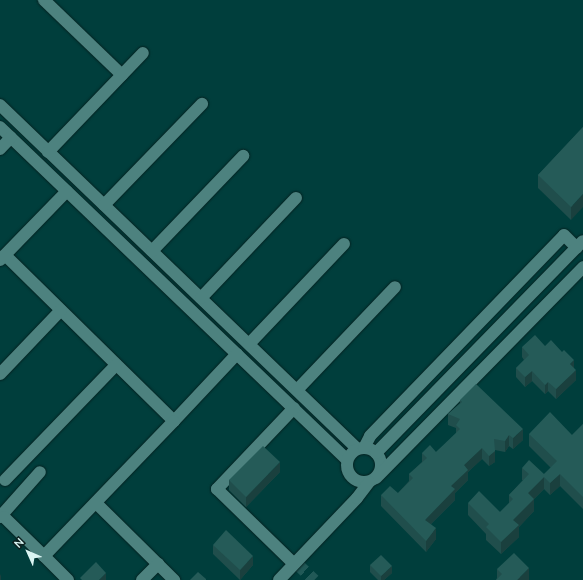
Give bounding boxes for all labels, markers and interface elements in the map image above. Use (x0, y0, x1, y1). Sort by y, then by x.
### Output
north arrow (8, 532, 48, 572)
text: N (11, 535, 27, 551)

